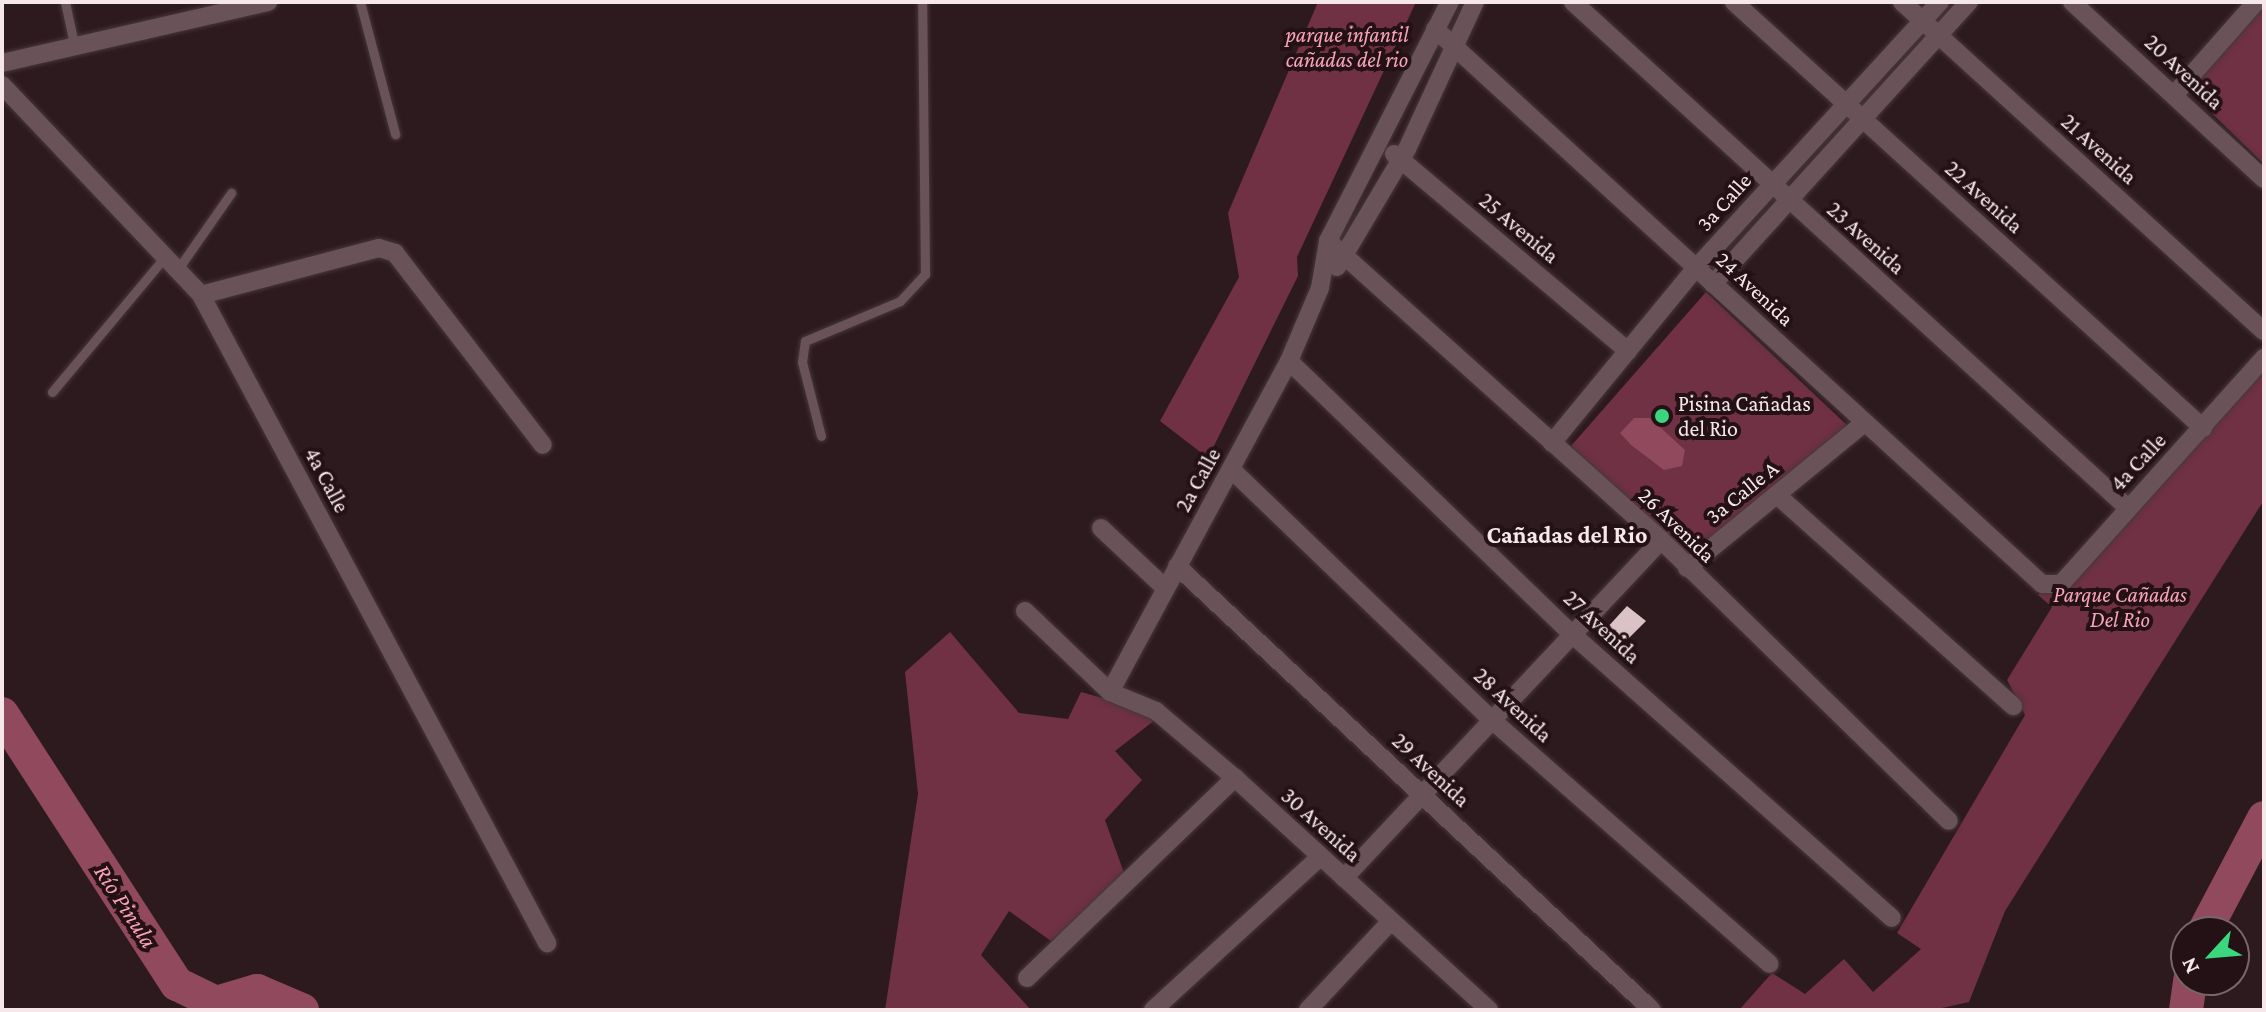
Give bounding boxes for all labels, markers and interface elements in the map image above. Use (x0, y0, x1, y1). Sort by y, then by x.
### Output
park label: parque infantil cañadas del rio (1285, 21, 1409, 72)
street label: 20 Avenida (2139, 29, 2229, 115)
street label: 21 Avenida (2056, 108, 2142, 190)
street label: 22 Avenida (1940, 155, 2028, 239)
street label: 3a Calle (1691, 168, 1757, 236)
street label: 25 Avenida (1474, 187, 1564, 269)
street label: 23 Avenida (1821, 196, 1911, 280)
street label: 24 Avenida (1711, 246, 1799, 332)
place label: Pisina Cañadas del Rio (1678, 390, 1811, 442)
marker: Pisina Cañadas del Rio (1653, 407, 1671, 425)
street label: 4a Calle (2105, 427, 2171, 497)
street label: 4a Calle (299, 443, 355, 517)
street label: 2a Calle (1170, 443, 1226, 517)
street label: 3a Calle A (1700, 455, 1784, 529)
street label: 26 Avenida (1633, 482, 1721, 568)
district label: Cañadas del Rio (1487, 521, 1647, 549)
park label: Parque Cañadas Del Rio (2053, 581, 2187, 632)
street label: 27 Avenida (1558, 585, 1646, 669)
street label: 28 Avenida (1468, 662, 1558, 748)
street label: 29 Avenida (1387, 727, 1475, 813)
street label: 30 Avenida (1276, 782, 1366, 868)
water label: Río Pinula (88, 859, 164, 953)
north arrow (2170, 916, 2250, 996)
text: N (2175, 954, 2204, 978)

